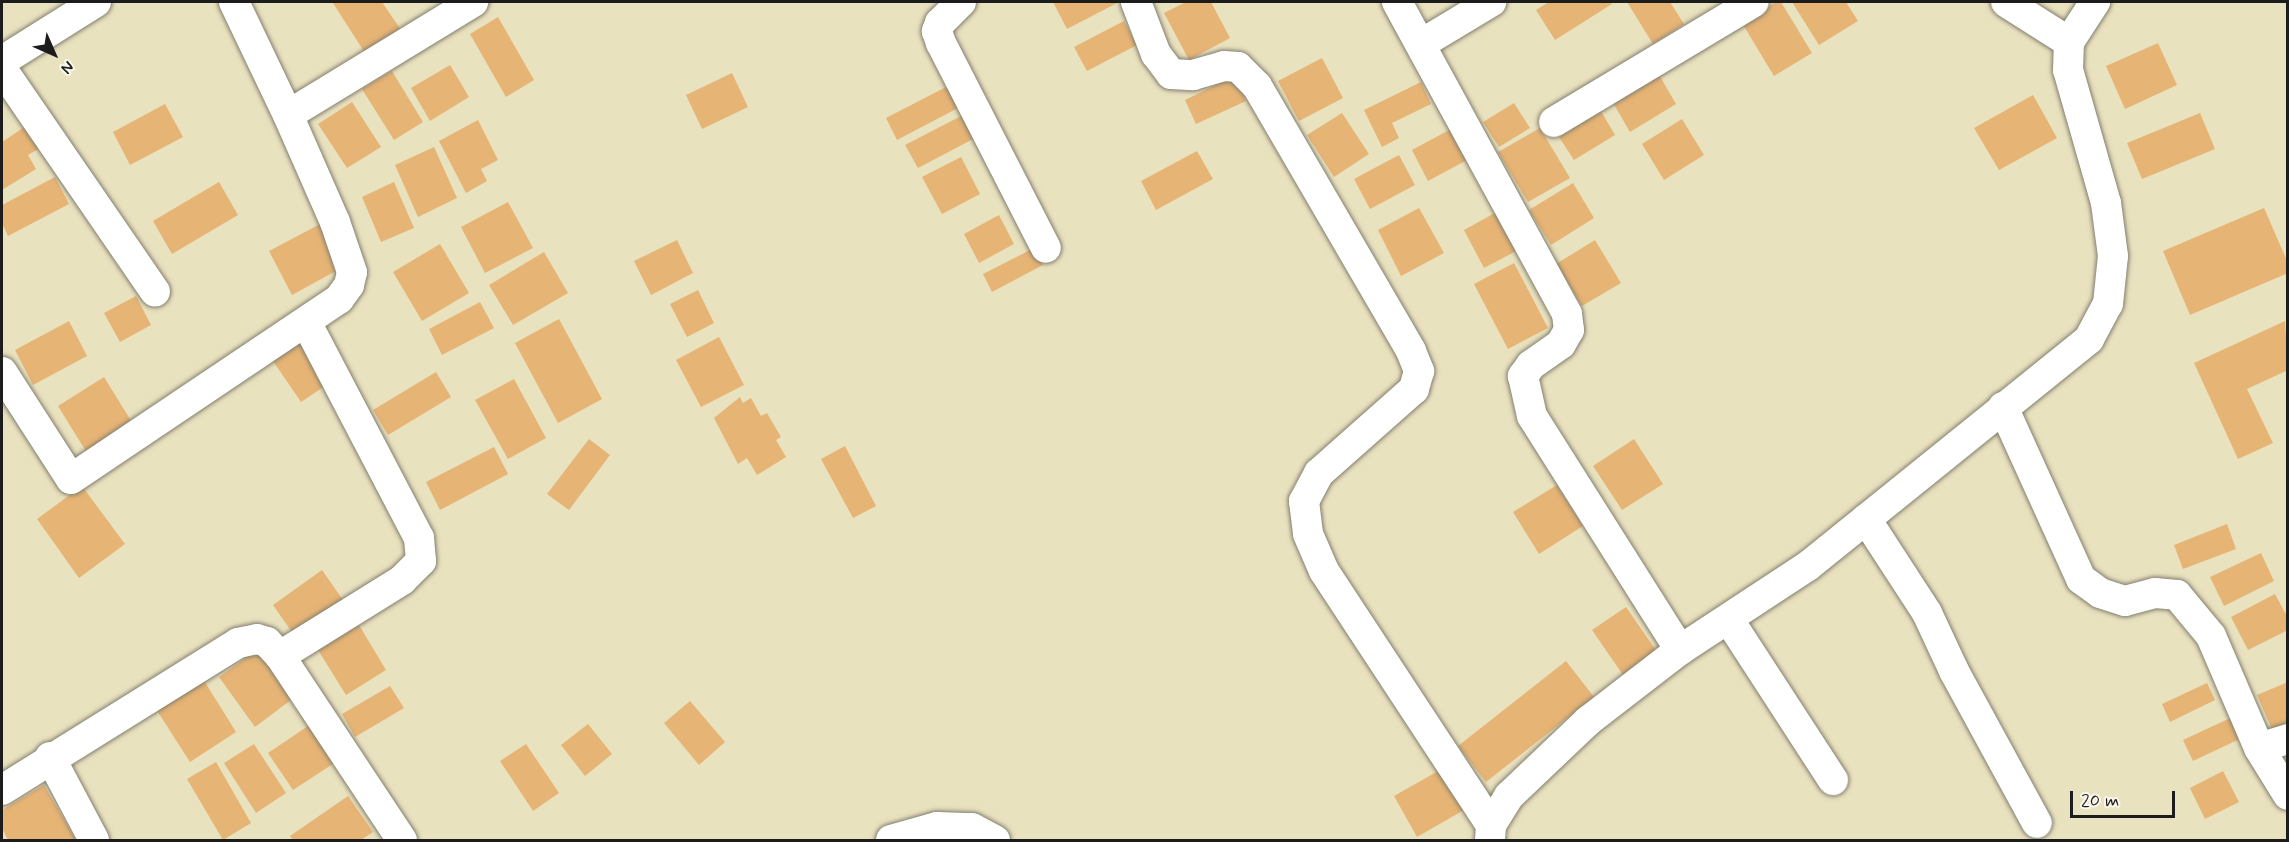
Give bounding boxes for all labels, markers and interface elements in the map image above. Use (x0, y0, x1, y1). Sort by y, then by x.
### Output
north arrow (24, 24, 84, 84)
text: N (56, 56, 78, 78)
scale bar (2073, 779, 2178, 817)
text: 20 m (2081, 789, 2119, 813)

